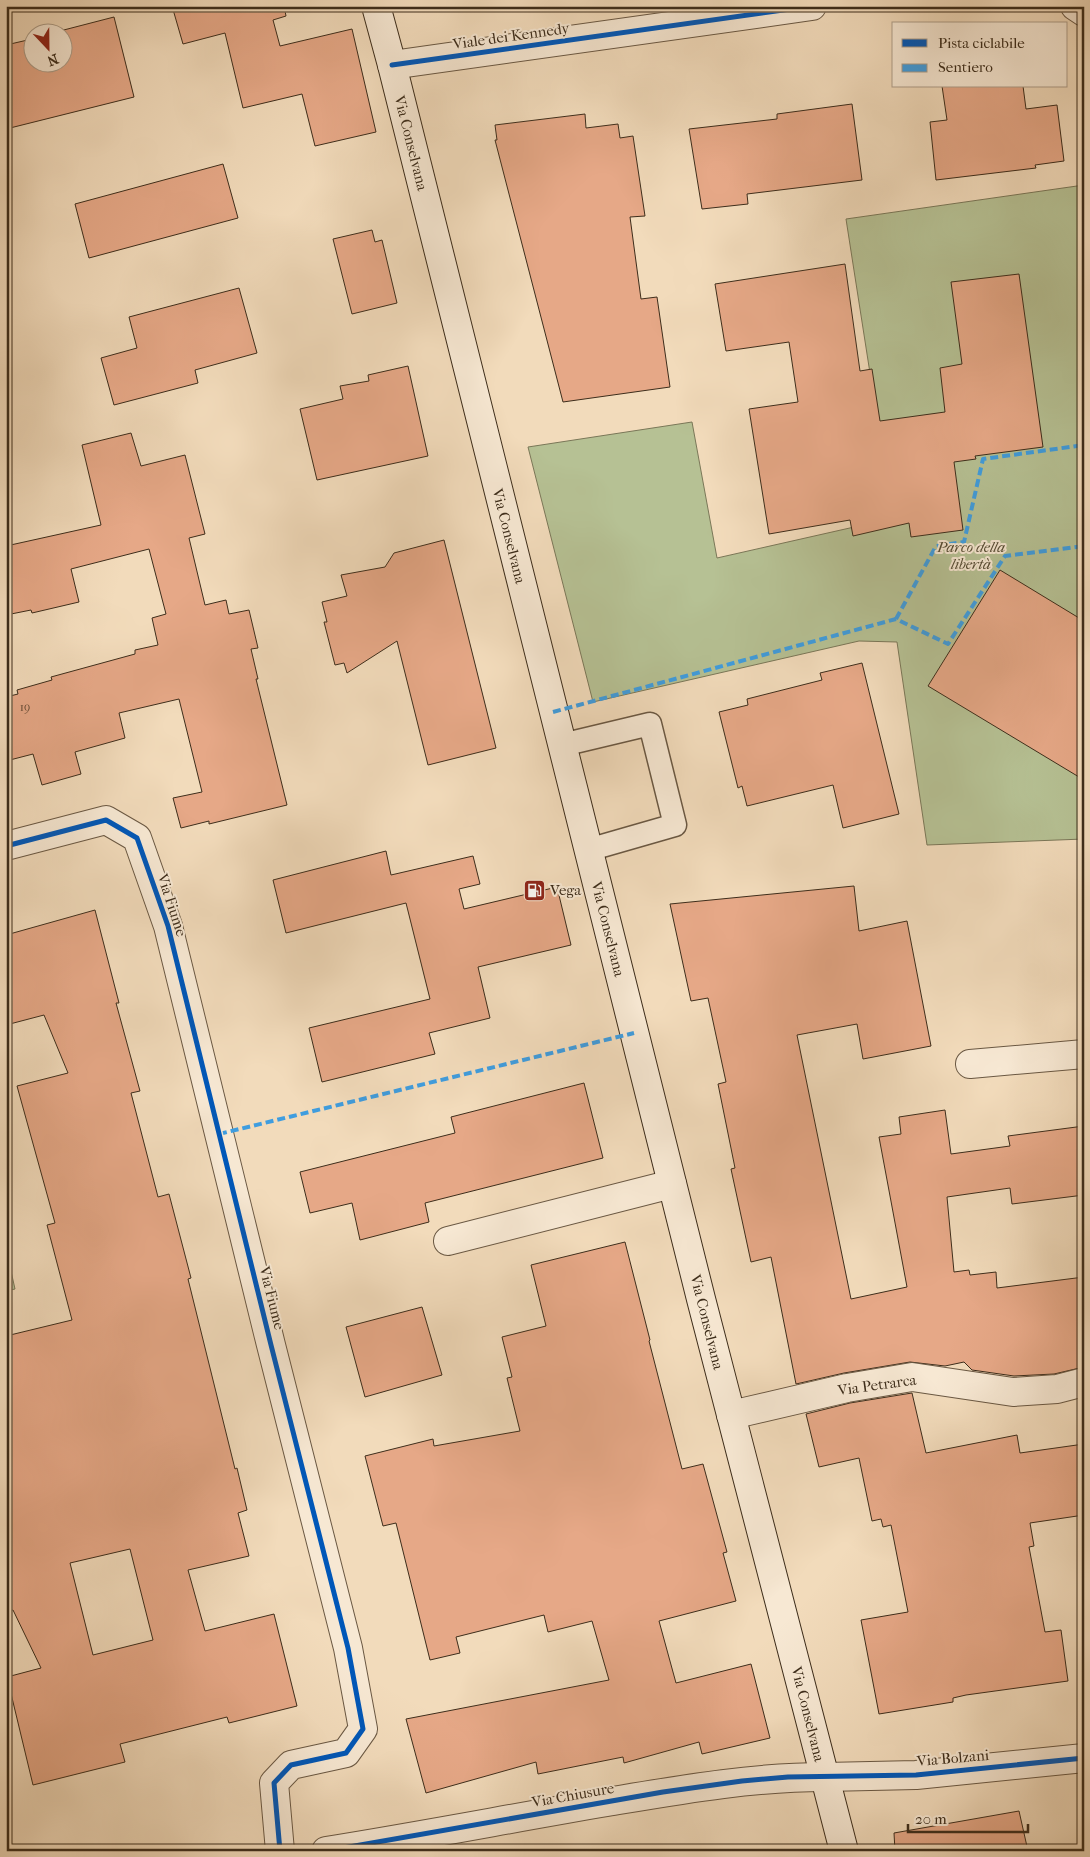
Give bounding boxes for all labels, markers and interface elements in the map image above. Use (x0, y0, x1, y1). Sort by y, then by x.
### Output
street label: Viale dei Kennedy (450, 19, 572, 53)
north arrow (22, 22, 72, 72)
legend (892, 22, 1068, 88)
text: Pista ciclabile (938, 34, 1025, 52)
text: N (44, 50, 61, 70)
text: Sentiero (938, 58, 993, 76)
street label: Via Conselvana (390, 93, 432, 193)
street label: Via Conselvana (488, 486, 530, 586)
park label: Parco della libertà (936, 538, 1005, 573)
house number: 19 (20, 700, 30, 714)
street label: Via Fiume (153, 870, 191, 939)
fuel station icon: Vega (522, 878, 546, 902)
street label: Via Conselvana (587, 879, 629, 979)
place label: Vega (549, 881, 582, 899)
street label: Via Fiume (255, 1263, 289, 1332)
street label: Via Conselvana (686, 1272, 728, 1372)
street label: Via Petrarca (836, 1370, 918, 1400)
street label: Via Conselvana (787, 1664, 829, 1764)
street label: Via Bolzani (915, 1746, 990, 1770)
street label: Via Chiusure (529, 1779, 616, 1811)
scale bar (908, 1802, 1028, 1834)
text: 20 m (915, 1810, 947, 1828)

